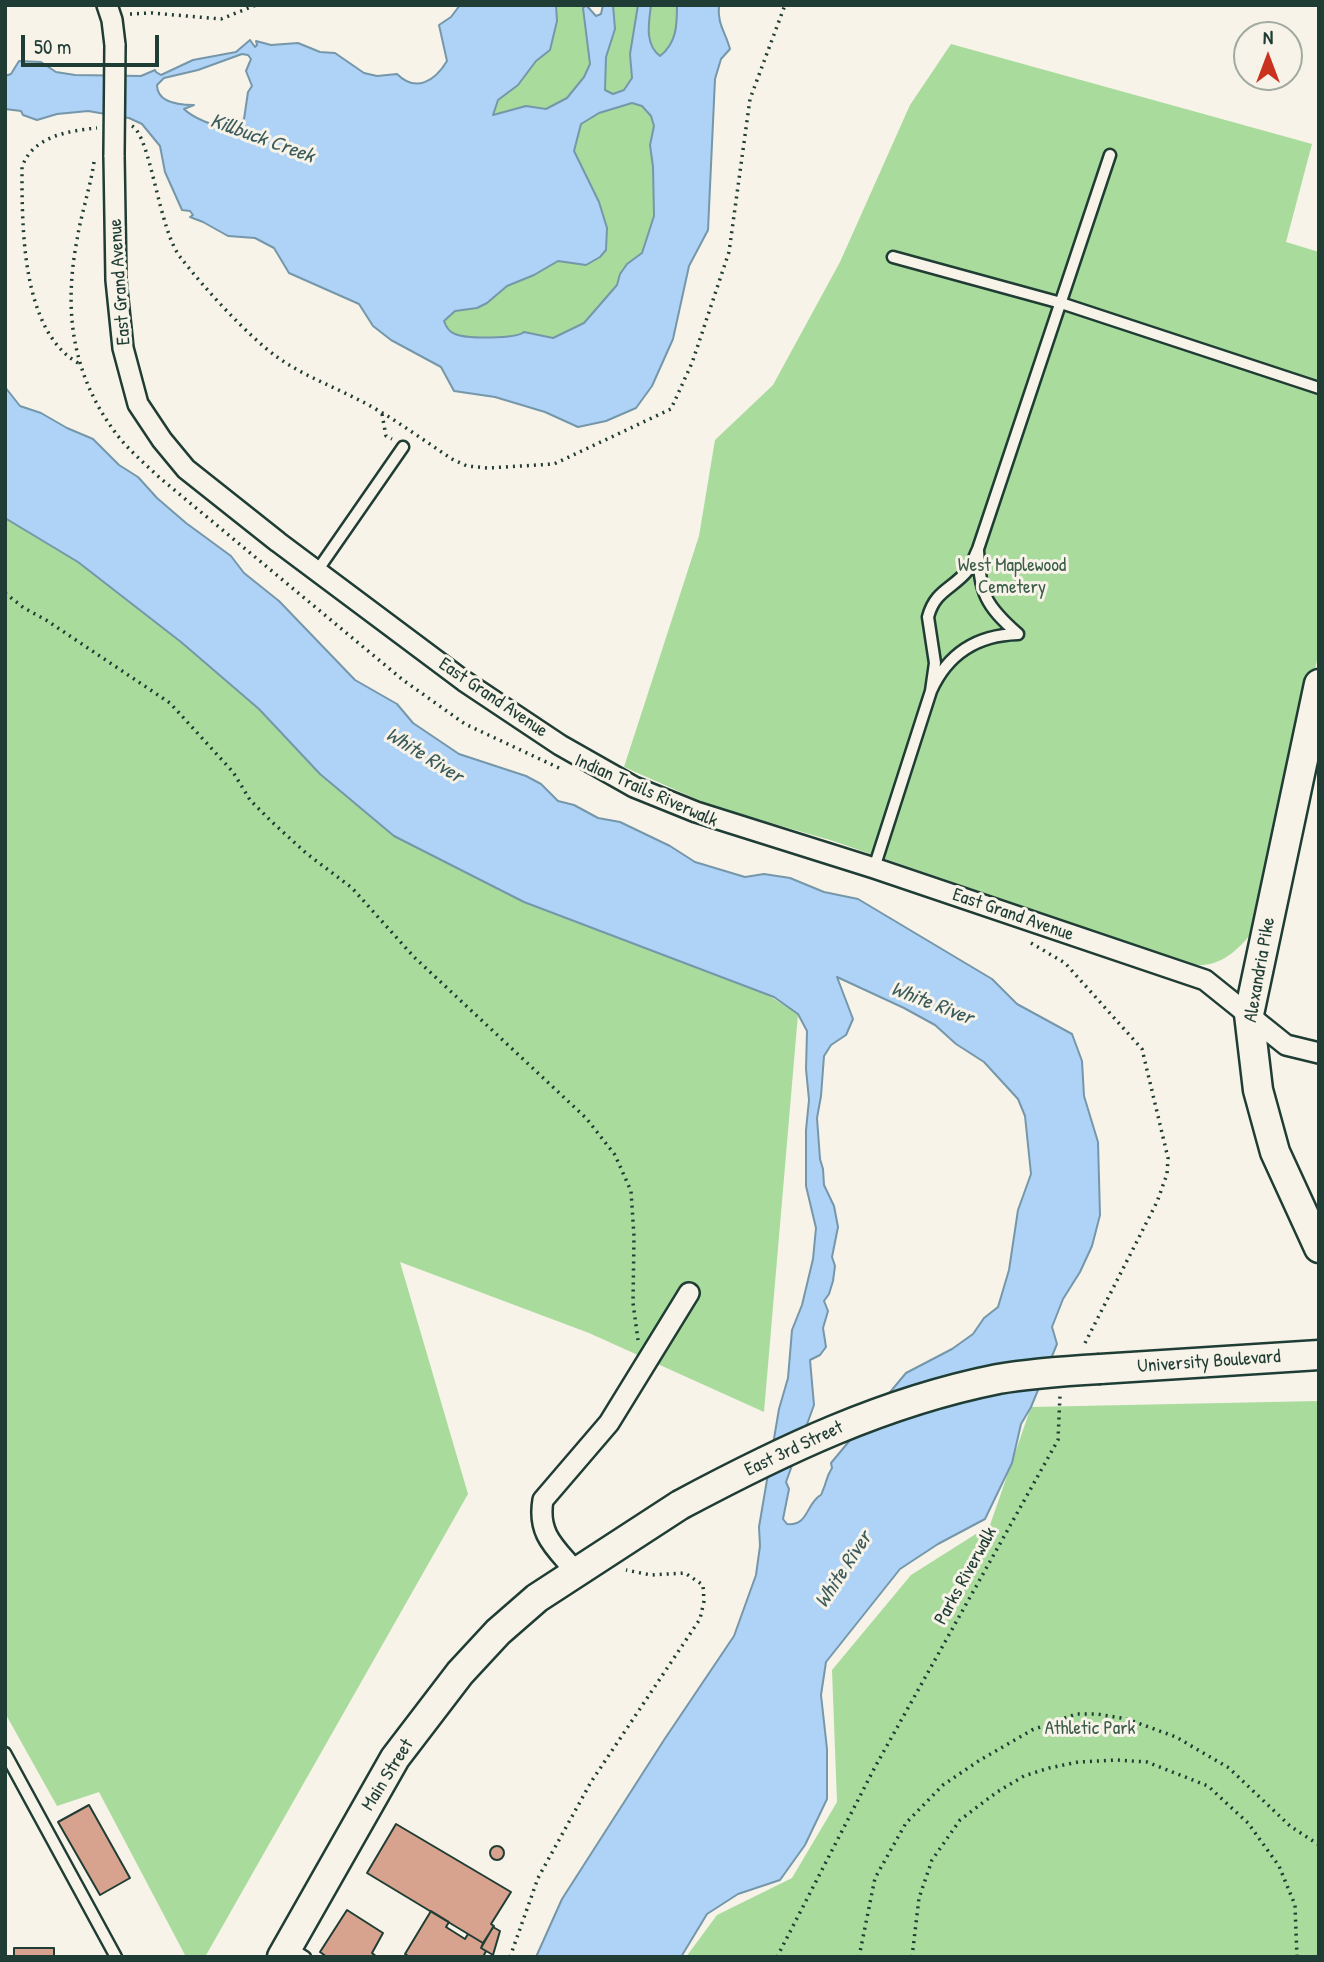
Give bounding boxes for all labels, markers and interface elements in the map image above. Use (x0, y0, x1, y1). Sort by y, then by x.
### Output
scale bar (24, 21, 163, 65)
north arrow (1233, 21, 1303, 91)
text: N (1263, 24, 1273, 50)
text: 50 m (34, 32, 71, 61)
water label: Killbuck Creek (207, 109, 317, 169)
street label: East Grand Avenue (104, 218, 136, 346)
park label: West Maplewood Cemetery (958, 555, 1066, 599)
street label: East Grand Avenue (434, 653, 552, 743)
water label: White River (381, 723, 467, 789)
street label: Indian Trails Riverwalk (571, 749, 721, 833)
street label: East Grand Avenue (949, 884, 1077, 946)
street label: Alexandria Pike (1240, 916, 1280, 1024)
water label: White River (887, 977, 977, 1031)
street label: University Boulevard (1137, 1346, 1281, 1378)
street label: East 3rd Street (741, 1416, 847, 1482)
street label: Parks Riverwalk (930, 1523, 1002, 1629)
water label: White River (810, 1527, 878, 1613)
park label: Athletic Park (1045, 1718, 1135, 1740)
street label: Main Street (357, 1735, 419, 1815)

